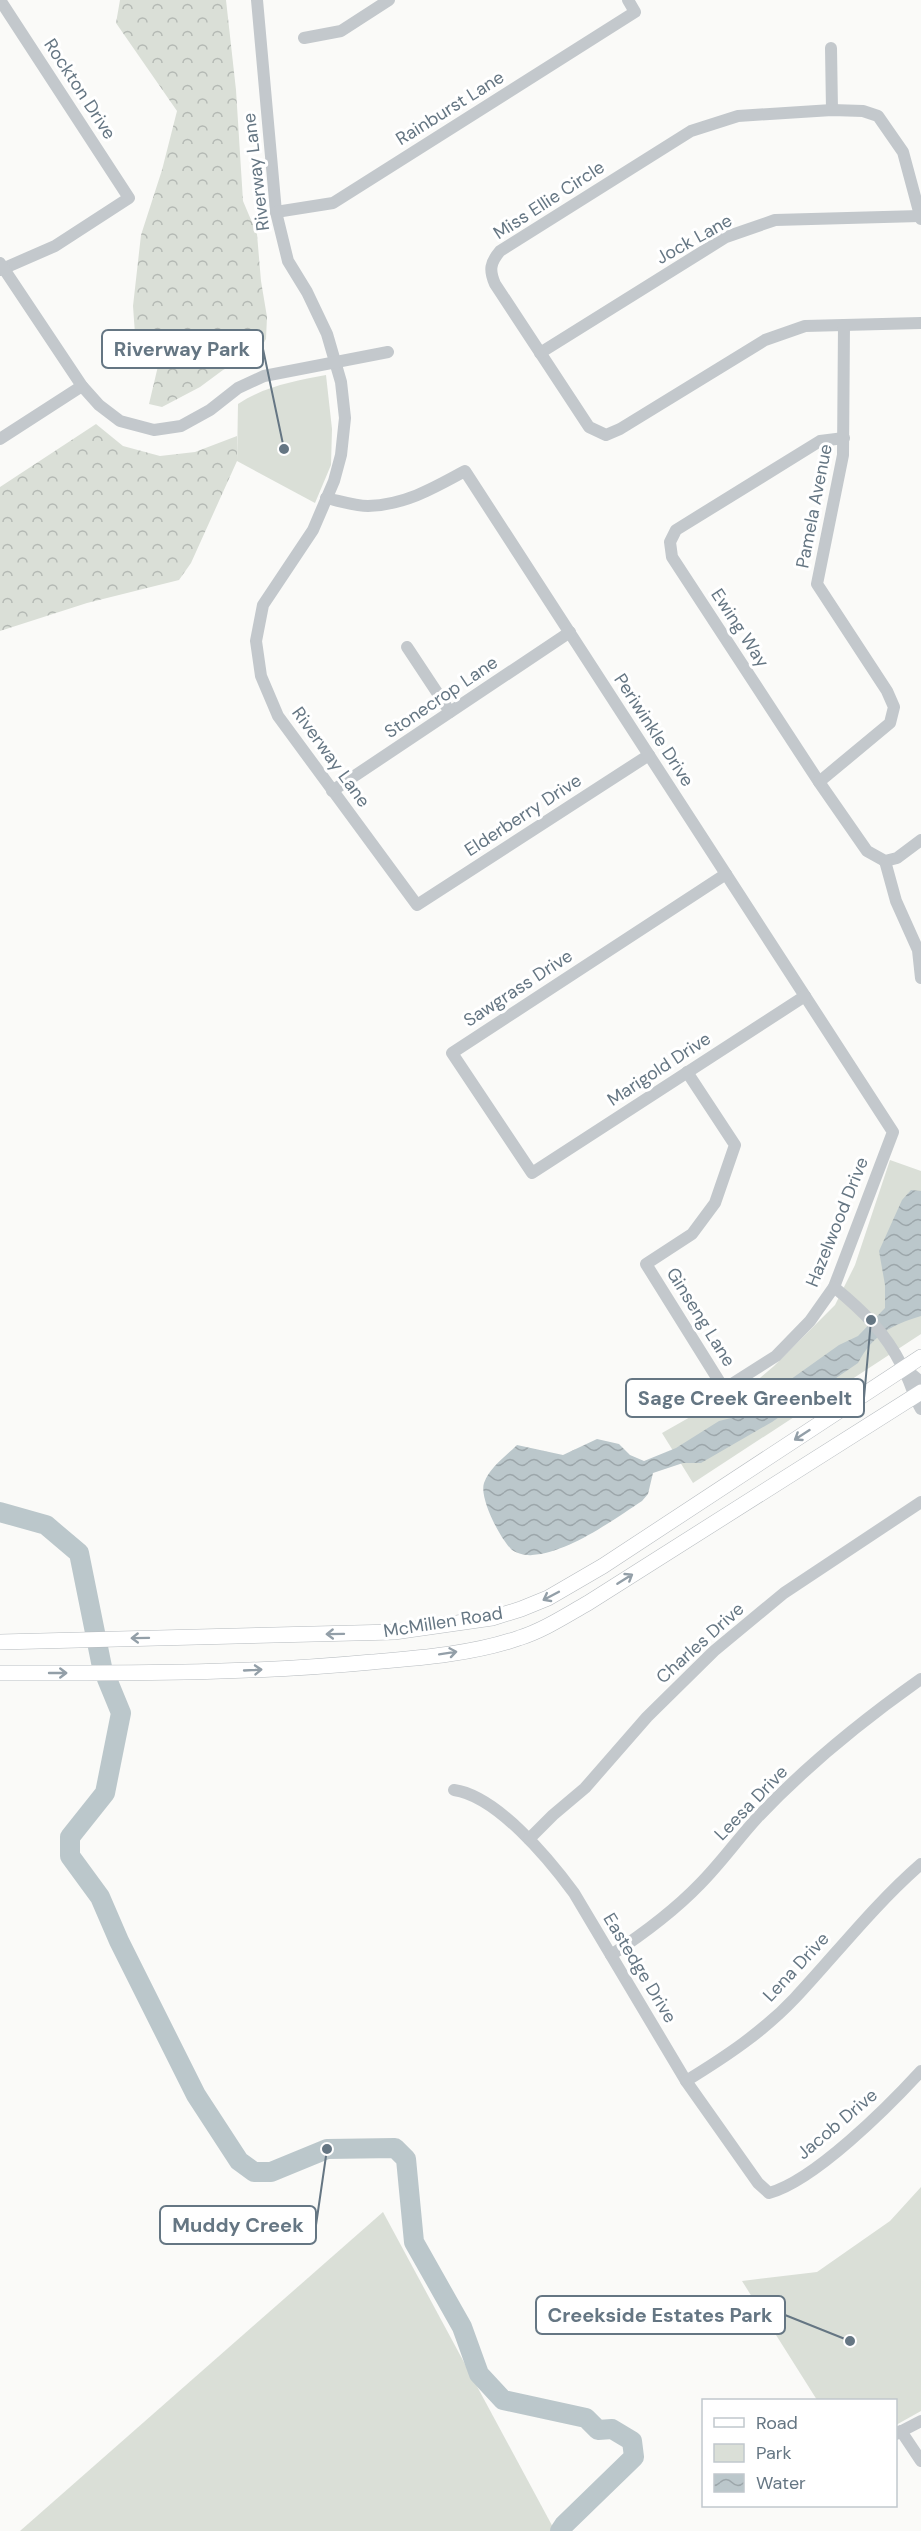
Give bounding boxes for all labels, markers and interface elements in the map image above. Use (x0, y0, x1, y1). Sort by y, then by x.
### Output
street label: Rockton Drive (39, 34, 121, 144)
street label: Rainburst Lane (391, 65, 509, 151)
street label: Riverway Lane (237, 112, 275, 232)
street label: Miss Ellie Circle (489, 155, 609, 245)
street label: Jock Lane (652, 208, 736, 270)
callout: Riverway Park (102, 330, 263, 368)
text: Riverway Park (114, 336, 251, 362)
street label: Pamela Avenue (790, 442, 838, 570)
street label: Ewing Way (706, 584, 774, 672)
street label: Stonecrop Lane (380, 650, 502, 744)
street label: Periwinkle Drive (608, 669, 700, 791)
street label: Riverway Lane (286, 702, 376, 812)
street label: Elderberry Drive (460, 768, 586, 862)
street label: Sawgrass Drive (459, 944, 577, 1032)
street label: Marigold Drive (603, 1027, 715, 1111)
street label: Hazelwood Drive (800, 1154, 874, 1290)
street label: Ginseng Lane (661, 1263, 741, 1371)
callout: Sage Creek Greenbelt (626, 1379, 864, 1417)
text: Sage Creek Greenbelt (638, 1385, 852, 1411)
one-way arrow (793, 1428, 810, 1441)
one-way arrow (617, 1573, 633, 1585)
one-way arrow (542, 1590, 560, 1602)
street label: Charles Drive (651, 1597, 749, 1689)
street label: McMillen Road (382, 1601, 504, 1643)
one-way arrow (326, 1628, 346, 1640)
one-way arrow (131, 1633, 151, 1644)
one-way arrow (437, 1648, 457, 1659)
one-way arrow (243, 1665, 263, 1676)
one-way arrow (48, 1667, 68, 1679)
street label: Leesa Drive (709, 1760, 793, 1846)
street label: Eastedge Drive (598, 1909, 682, 2027)
street label: Lena Drive (758, 1927, 834, 2007)
street label: Jacob Drive (792, 2083, 882, 2165)
callout: Muddy Creek (160, 2206, 316, 2244)
text: Muddy Creek (172, 2212, 304, 2238)
callout: Creekside Estates Park (536, 2296, 785, 2334)
text: Creekside Estates Park (547, 2302, 773, 2328)
legend (702, 2399, 897, 2507)
text: Road (756, 2411, 798, 2435)
text: Park (756, 2441, 792, 2465)
text: Water (756, 2471, 806, 2495)

